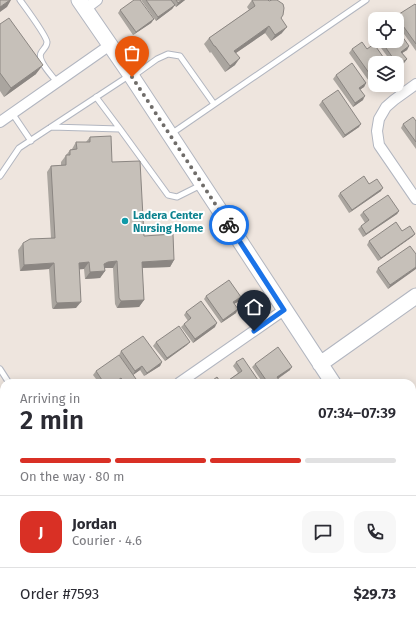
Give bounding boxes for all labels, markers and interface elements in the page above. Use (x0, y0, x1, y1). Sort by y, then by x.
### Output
map controls (368, 12, 404, 92)
button: locate (368, 12, 404, 48)
pin (115, 36, 149, 77)
icon: bag (121, 42, 143, 64)
button: layers (368, 56, 404, 92)
courier (209, 205, 249, 245)
place label: Ladera Center Nursing Home (133, 209, 204, 235)
icon: bike (218, 214, 240, 236)
marker: Ladera Center Nursing Home (120, 216, 130, 226)
pin (237, 290, 271, 331)
icon: home (243, 296, 265, 318)
text: Arriving in (20, 391, 80, 406)
text: 07:34–07:39 (318, 404, 396, 422)
text: 2 min (20, 405, 84, 436)
text: On the way · 80 m (20, 469, 124, 484)
button: chat (302, 511, 344, 553)
button: phone (354, 511, 396, 553)
text: Jordan (72, 515, 117, 533)
text: J (39, 523, 43, 541)
text: Courier · 4.6 (72, 533, 142, 548)
text: Order #7593 (20, 585, 99, 603)
text: $29.73 (354, 585, 396, 603)

